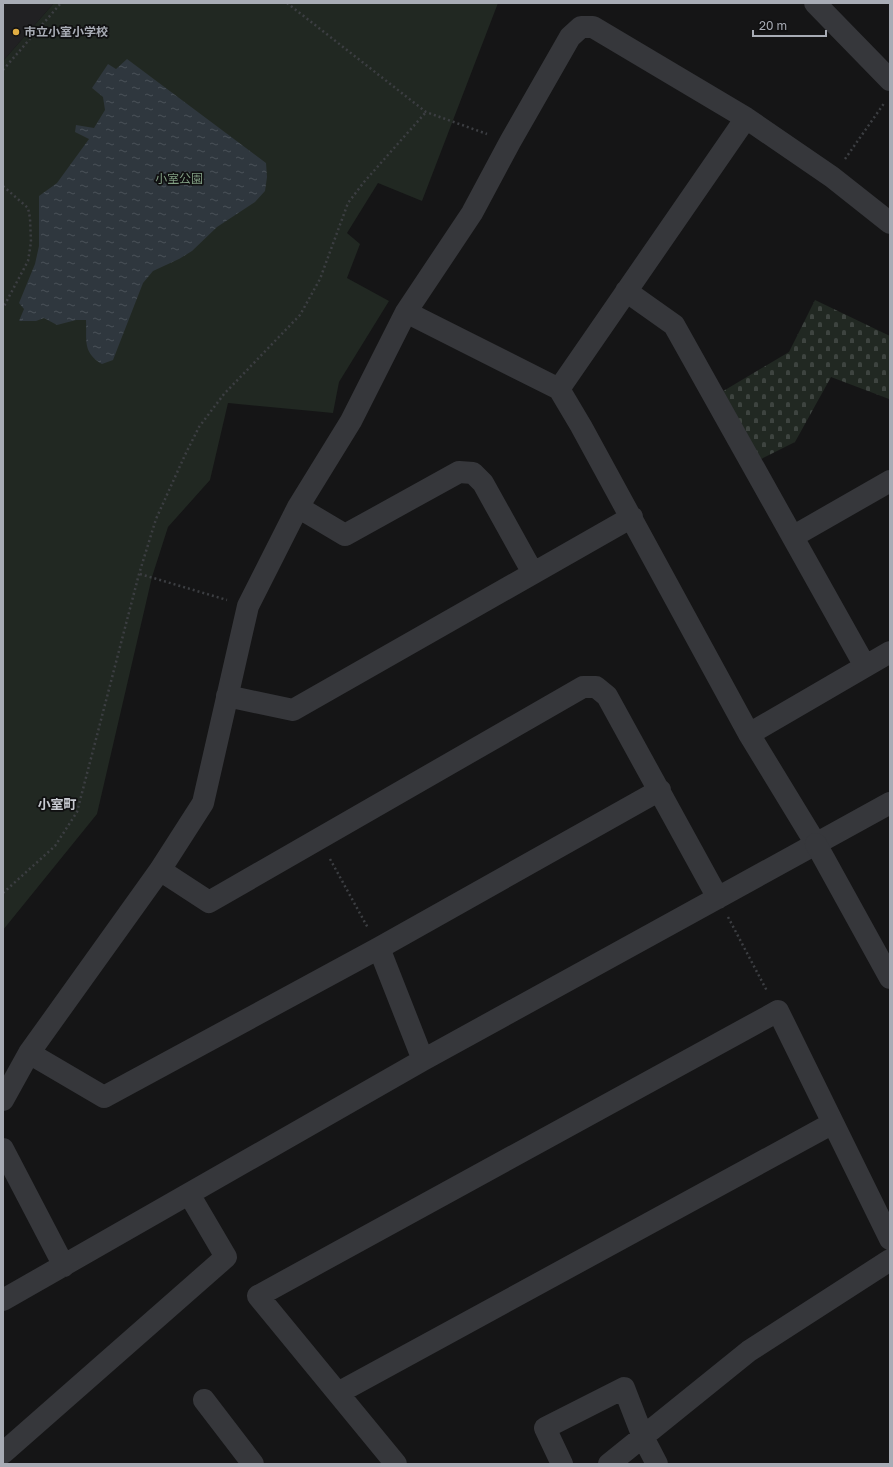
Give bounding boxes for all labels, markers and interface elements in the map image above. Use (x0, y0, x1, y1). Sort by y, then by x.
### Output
scale bar (753, 12, 826, 38)
text: 20 m (759, 18, 787, 33)
place label: 市立小室小学校 (24, 24, 108, 39)
marker: 市立小室小学校 (11, 27, 21, 37)
park label: 小室公園 (155, 171, 203, 186)
district label: 小室町 (37, 796, 77, 812)

